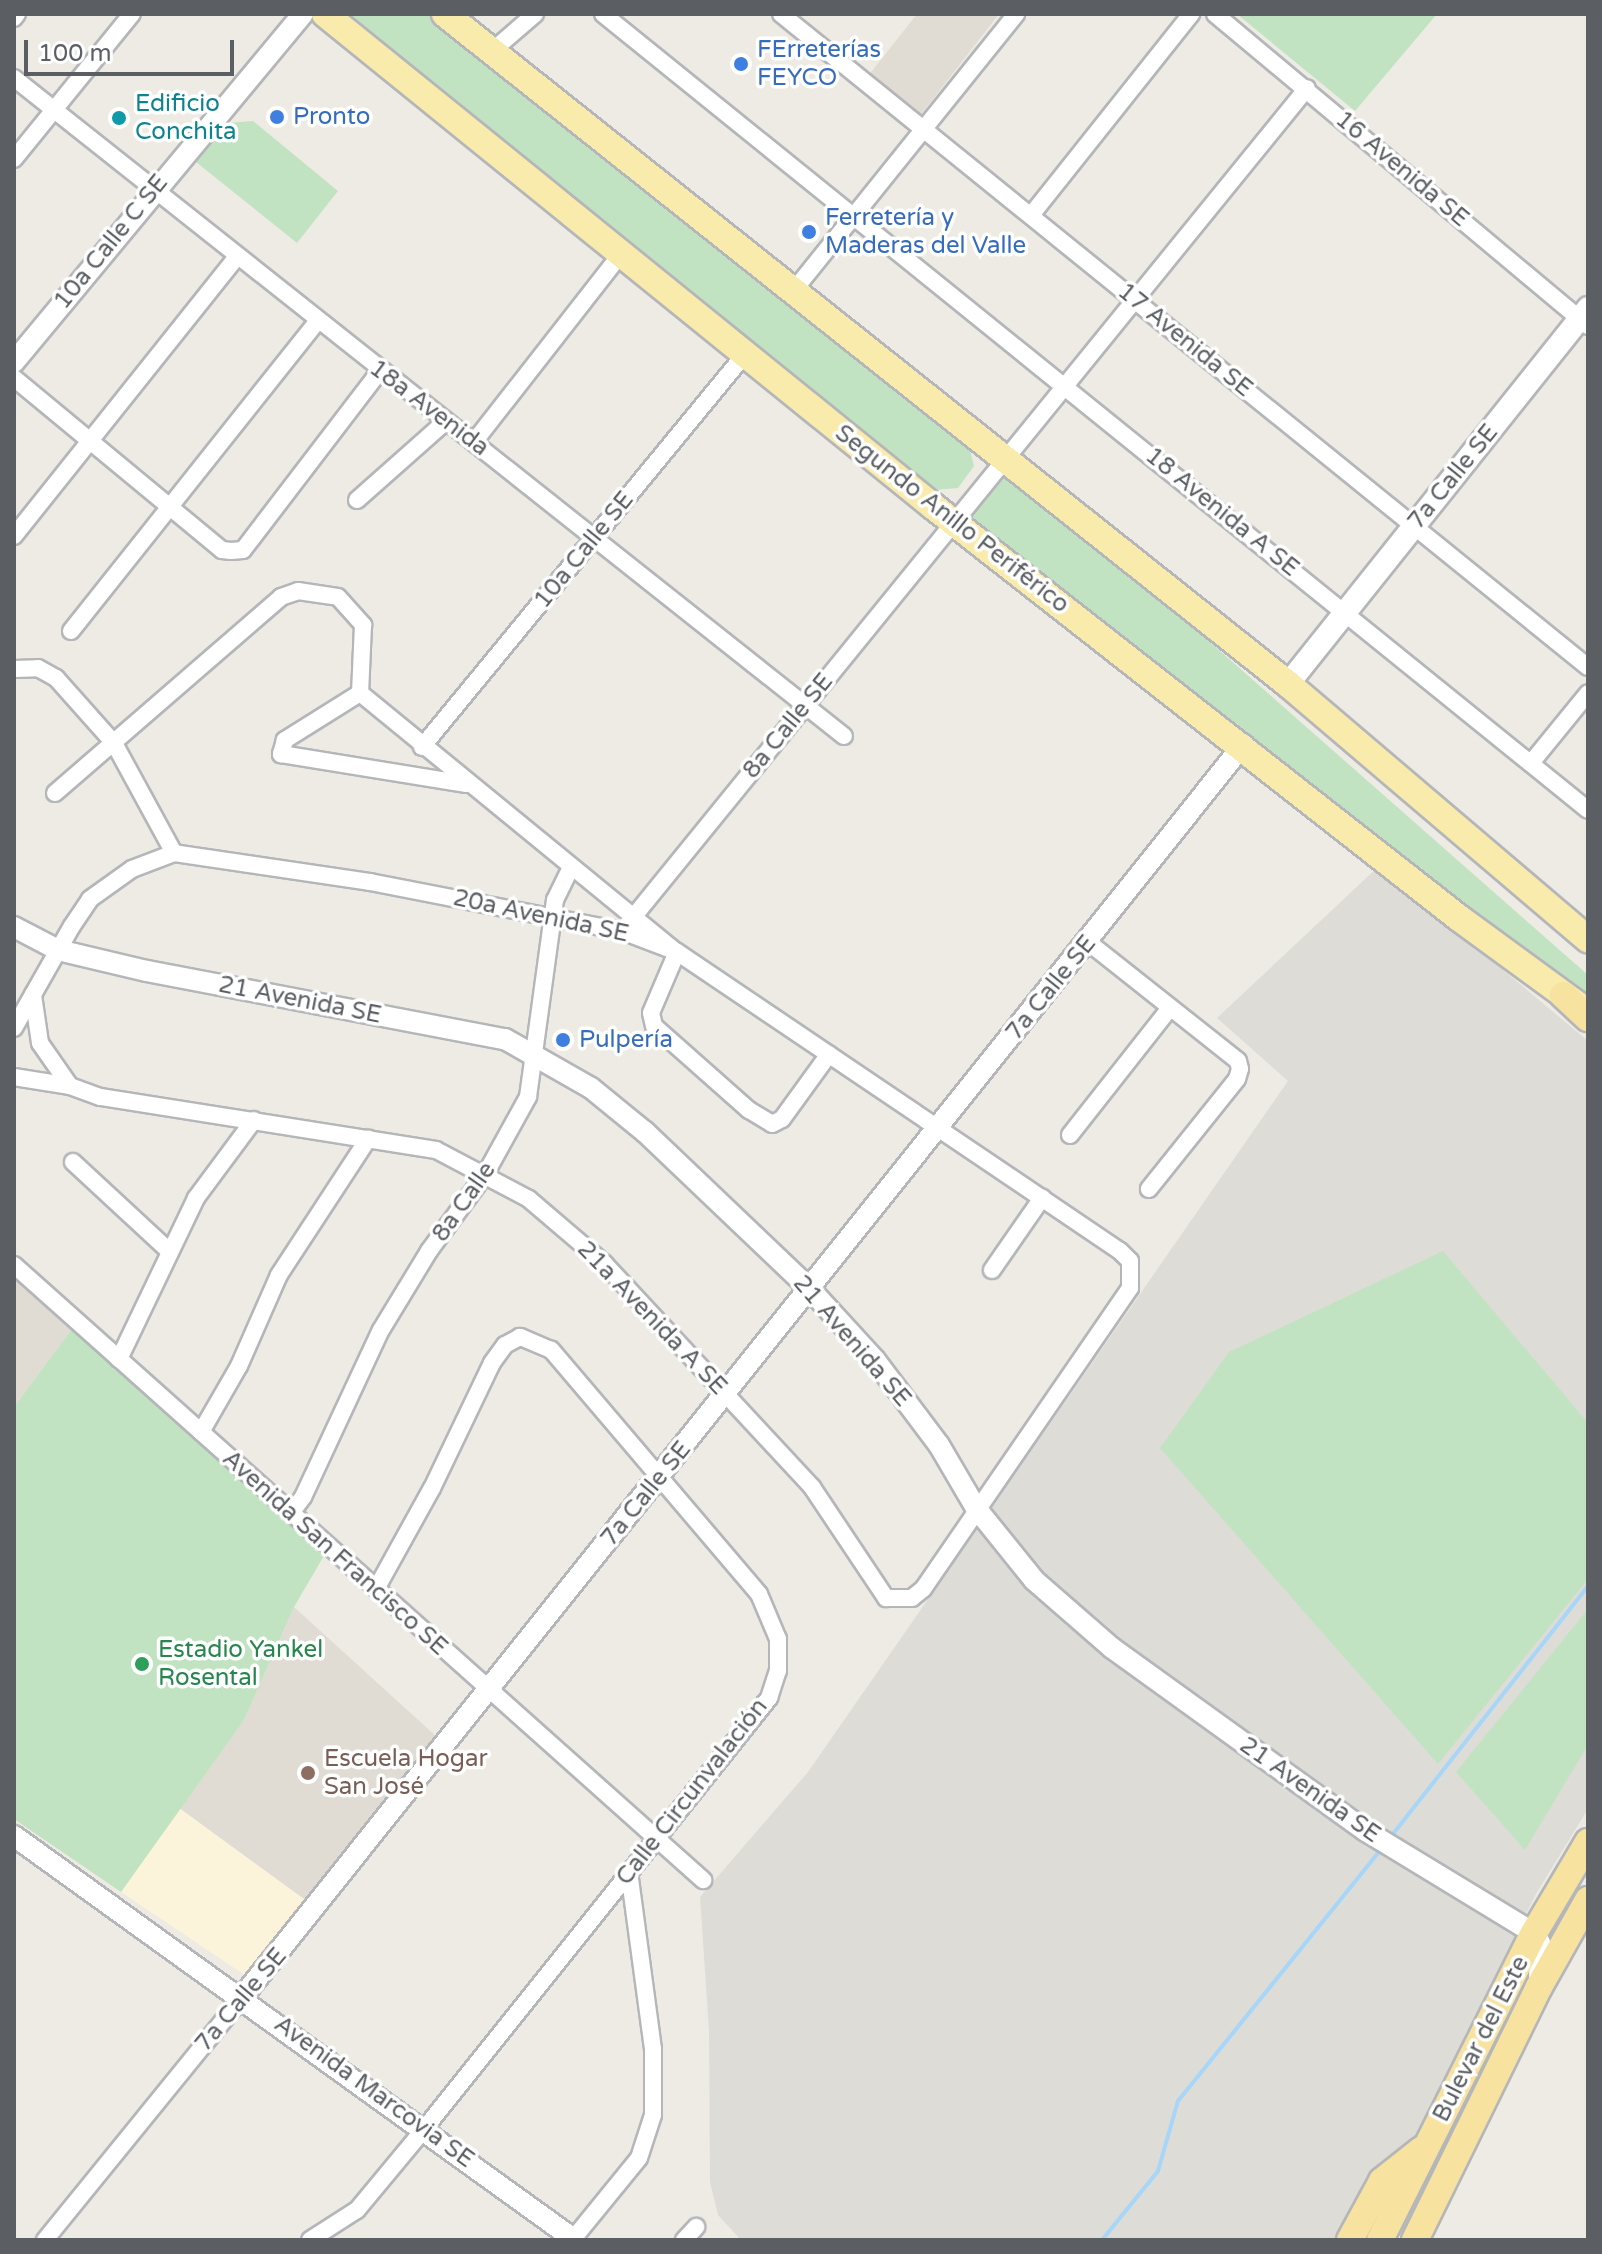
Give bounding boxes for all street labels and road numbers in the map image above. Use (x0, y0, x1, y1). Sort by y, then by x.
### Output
street label: 16 Avenida SE (1329, 105, 1475, 233)
street label: 10a Calle C SE (48, 169, 174, 315)
street label: 17 Avenida SE (1112, 277, 1258, 403)
street label: 18a Avenida (364, 354, 494, 462)
street label: Segundo Anillo Periférico (829, 419, 1075, 619)
street label: 7a Calle SE (1402, 419, 1504, 535)
street label: 18 Avenida A SE (1139, 441, 1305, 583)
street label: 10a Calle SE (528, 486, 640, 614)
street label: 8a Calle SE (737, 668, 839, 784)
street label: 20a Avenida SE (451, 883, 631, 949)
street label: 7a Calle SE (1000, 930, 1102, 1046)
street label: 21 Avenida SE (216, 970, 384, 1030)
street label: 8a Calle (426, 1157, 502, 1247)
street label: 21a Avenida A SE (571, 1235, 733, 1401)
street label: 21 Avenida SE (787, 1269, 917, 1413)
street label: 7a Calle SE (595, 1436, 697, 1552)
street label: Avenida San Francisco SE (217, 1444, 453, 1662)
street label: Calle Circunvalación (610, 1693, 774, 1891)
street label: 21 Avenida SE (1234, 1731, 1386, 1849)
street label: 7a Calle SE (189, 1942, 293, 2058)
street label: Bulevar del Este (1427, 1951, 1535, 2127)
street label: Avenida Marcovia SE (269, 2010, 479, 2174)

